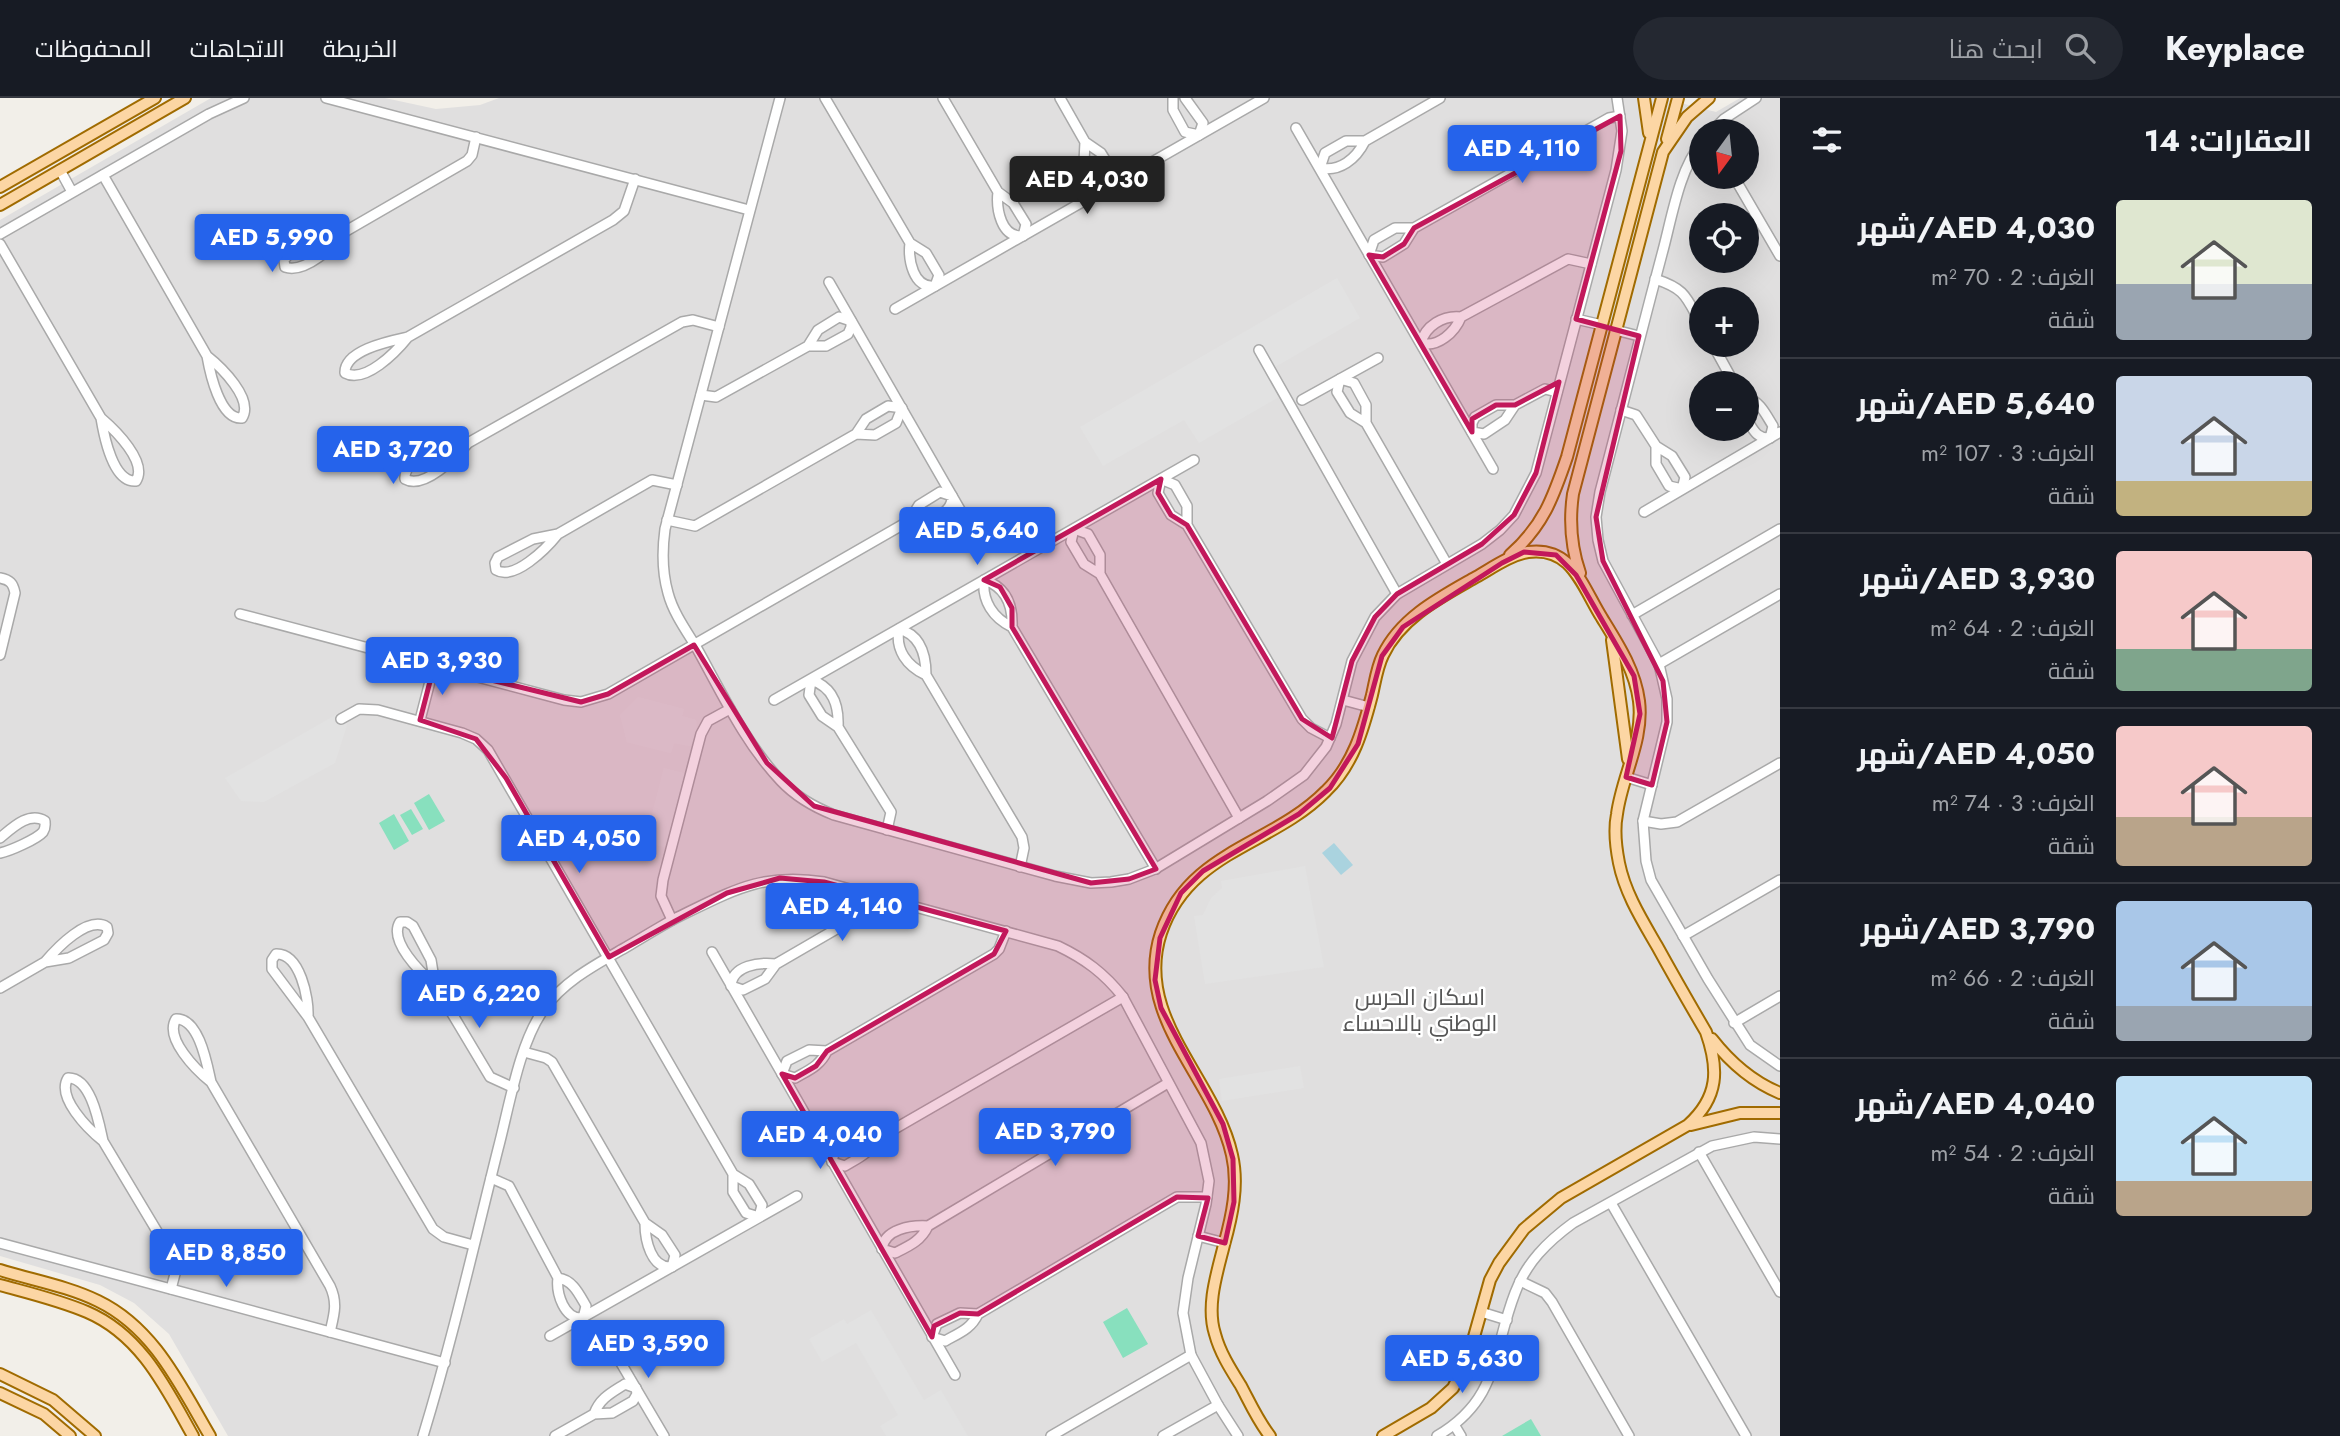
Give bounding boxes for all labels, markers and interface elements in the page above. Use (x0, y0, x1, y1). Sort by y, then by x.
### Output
search box (1633, 17, 2123, 80)
text: Keyplace (2165, 25, 2305, 72)
icon: search (2061, 29, 2099, 67)
text: ابحث هنا (1948, 30, 2043, 68)
text: المحفوظات (35, 31, 152, 66)
text: الاتجاهات (190, 31, 285, 66)
text: الخريطة (323, 31, 398, 66)
north arrow (1689, 119, 1759, 189)
map controls (1689, 119, 1759, 441)
text: العقارات: 14 (2144, 119, 2312, 162)
icon: filters (1808, 121, 1846, 159)
pin: AED 4,110 (1442, 126, 1602, 185)
text: AED 4,110 (1464, 131, 1580, 165)
pin: AED 4,030 (1007, 156, 1167, 216)
text: AED 4,030 (1026, 162, 1148, 196)
button: locate (1689, 203, 1759, 273)
text: AED 4,030/شهر (1858, 206, 2095, 249)
pin: AED 5,990 (192, 214, 352, 274)
text: AED 5,990 (211, 220, 333, 254)
icon: home (2172, 228, 2256, 312)
text: الغرف: 2 · 70 m² (1931, 260, 2095, 294)
button: + (1689, 287, 1759, 357)
text: شقة (2048, 303, 2095, 337)
button: − (1689, 371, 1759, 441)
text: AED 5,640/شهر (1857, 382, 2095, 425)
icon: home (2172, 404, 2256, 488)
pin: AED 3,720 (313, 426, 473, 486)
text: AED 3,720 (333, 432, 453, 466)
text: الغرف: 3 · 107 m² (1921, 436, 2095, 470)
text: شقة (2048, 479, 2095, 513)
pin: AED 5,640 (897, 508, 1057, 567)
text: AED 5,640 (915, 513, 1039, 547)
text: AED 3,930/شهر (1860, 557, 2095, 600)
icon: home (2172, 579, 2256, 663)
text: الغرف: 2 · 64 m² (1930, 611, 2095, 645)
pin: AED 3,930 (362, 638, 522, 697)
text: AED 3,930 (382, 643, 502, 677)
text: شقة (2048, 654, 2095, 688)
text: AED 4,050/شهر (1857, 732, 2095, 775)
icon: home (2172, 754, 2256, 838)
text: الغرف: 3 · 74 m² (1932, 786, 2095, 820)
pin: AED 4,050 (499, 816, 659, 875)
text: AED 4,050 (517, 821, 641, 855)
text: شقة (2048, 829, 2095, 863)
pin: AED 4,140 (762, 884, 922, 943)
text: AED 4,140 (781, 889, 903, 923)
text: AED 3,790/شهر (1861, 907, 2095, 950)
icon: home (2172, 929, 2256, 1013)
text: الغرف: 2 · 66 m² (1930, 961, 2095, 995)
pin: AED 6,220 (399, 970, 559, 1030)
text: AED 6,220 (418, 976, 540, 1010)
district label: اسكان الحرس الوطني بالاحساء (1343, 980, 1497, 1041)
text: شقة (2048, 1004, 2095, 1038)
text: AED 4,040/شهر (1856, 1082, 2095, 1125)
icon: home (2172, 1104, 2256, 1188)
pin: AED 3,790 (975, 1108, 1135, 1168)
pin: AED 4,040 (740, 1112, 900, 1171)
text: AED 3,790 (995, 1114, 1115, 1148)
text: AED 4,040 (758, 1117, 882, 1151)
text: الغرف: 2 · 54 m² (1930, 1136, 2095, 1170)
text: شقة (2048, 1179, 2095, 1213)
pin: AED 8,850 (146, 1230, 306, 1289)
text: AED 8,850 (166, 1235, 286, 1269)
pin: AED 3,590 (568, 1320, 728, 1380)
text: AED 3,590 (587, 1326, 709, 1360)
pin: AED 5,630 (1382, 1336, 1542, 1395)
text: AED 5,630 (1401, 1341, 1523, 1375)

